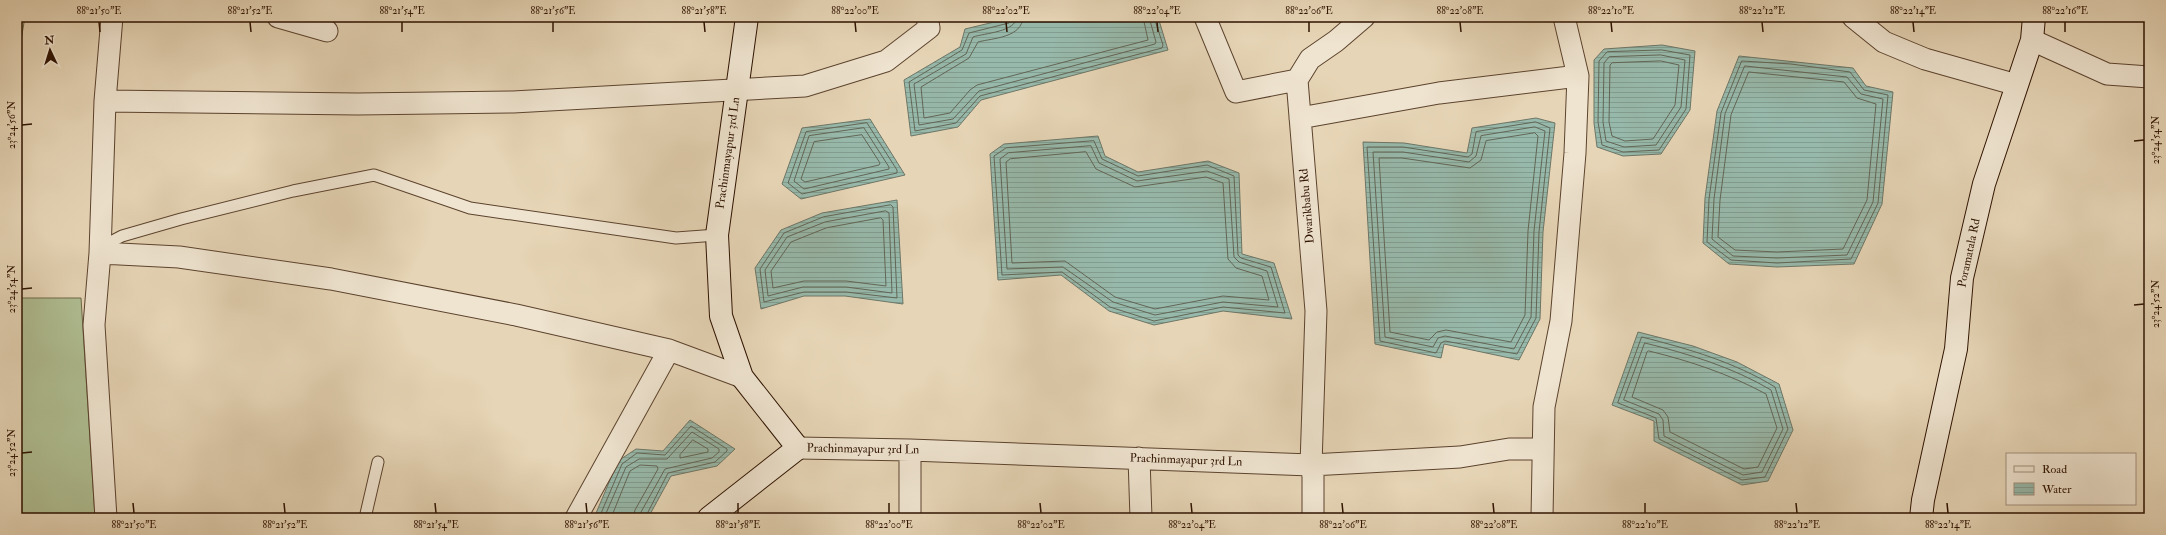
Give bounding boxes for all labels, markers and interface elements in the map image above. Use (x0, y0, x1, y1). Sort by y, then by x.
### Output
text: 88°21'50"E (76, 5, 122, 17)
text: 88°21'52"E (227, 5, 273, 17)
text: 88°21'54"E (379, 5, 425, 17)
text: 88°21'56"E (530, 5, 576, 17)
text: 88°21'58"E (682, 5, 726, 17)
text: 88°22'00"E (831, 5, 879, 17)
text: 88°22'02"E (982, 5, 1030, 17)
text: 88°22'04"E (1133, 5, 1181, 17)
text: 88°22'06"E (1285, 5, 1333, 17)
text: 88°22'08"E (1436, 5, 1484, 17)
text: 88°22'10"E (1588, 5, 1634, 17)
text: 88°22'12"E (1739, 5, 1785, 17)
text: 88°22'14"E (1890, 5, 1936, 17)
text: 88°22'16"E (2042, 5, 2088, 17)
north arrow (30, 30, 70, 70)
text: N (43, 34, 56, 47)
street label: Prachinmayapur 3rd Ln (713, 96, 743, 210)
text: 23°24'56"N (6, 101, 18, 149)
text: 23°24'54"N (2150, 116, 2162, 164)
street label: Dwarikbabu Rd (1296, 168, 1318, 244)
street label: Poramatala Rd (1954, 217, 1984, 289)
text: 23°24'54"N (6, 265, 18, 313)
text: 23°24'52"N (2150, 280, 2162, 328)
text: 23°24'52"N (6, 429, 18, 477)
street label: Prachinmayapur 3rd Ln (807, 441, 919, 457)
street label: Prachinmayapur 3rd Ln (1129, 451, 1243, 469)
legend (2006, 453, 2136, 505)
text: Road (2042, 462, 2067, 477)
text: Water (2041, 482, 2072, 497)
text: 88°21'50"E (111, 519, 157, 531)
text: 88°21'52"E (262, 519, 308, 531)
text: 88°21'54"E (413, 519, 459, 531)
text: 88°21'56"E (564, 519, 610, 531)
text: 88°21'58"E (716, 519, 760, 531)
text: 88°22'00"E (865, 519, 913, 531)
text: 88°22'02"E (1017, 519, 1065, 531)
text: 88°22'04"E (1168, 519, 1216, 531)
text: 88°22'06"E (1319, 519, 1367, 531)
text: 88°22'08"E (1470, 519, 1518, 531)
text: 88°22'10"E (1622, 519, 1668, 531)
text: 88°22'12"E (1774, 519, 1820, 531)
text: 88°22'14"E (1925, 519, 1971, 531)

